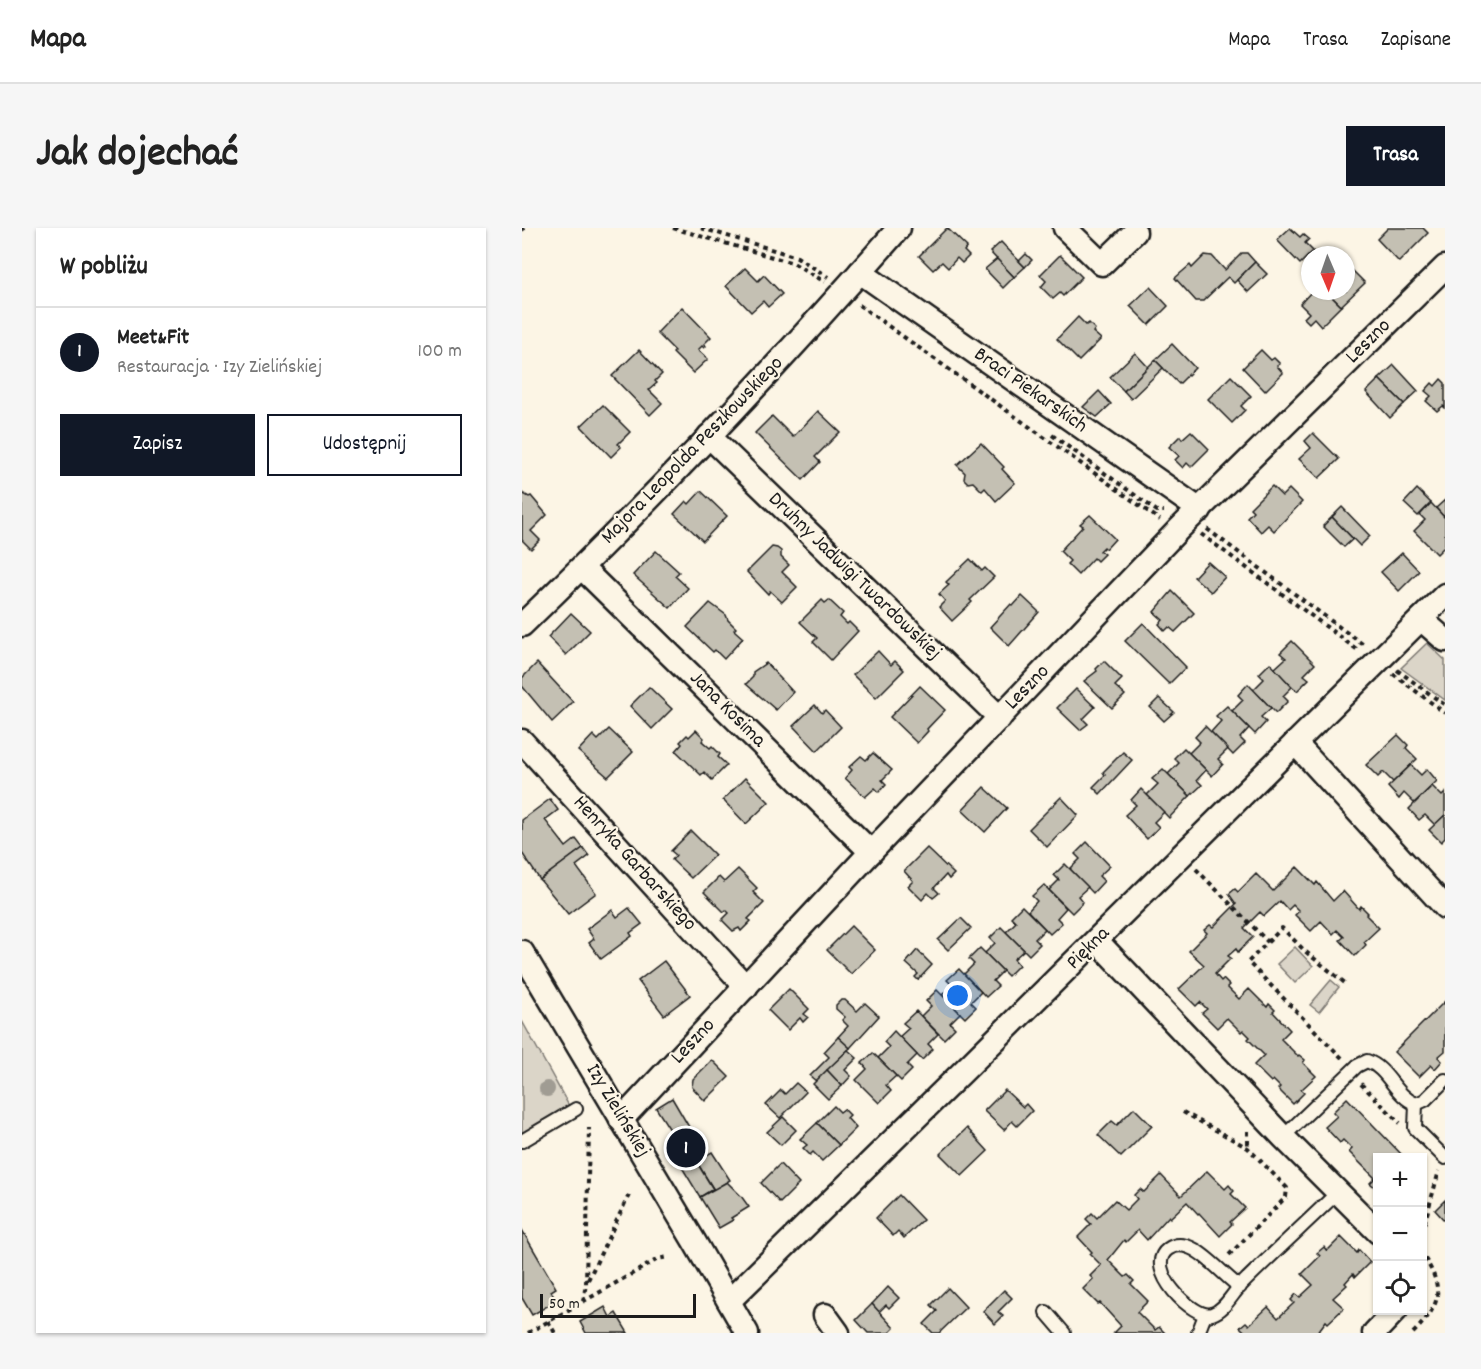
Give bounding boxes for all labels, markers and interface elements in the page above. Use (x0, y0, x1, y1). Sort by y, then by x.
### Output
text: Mapa (30, 21, 86, 61)
text: Mapa (1228, 26, 1270, 56)
text: Trasa (1303, 26, 1348, 56)
text: Zapisane (1381, 26, 1451, 56)
text: Jak dojechać (36, 126, 238, 186)
button: Trasa (1346, 126, 1445, 186)
north arrow (1301, 246, 1355, 300)
text: W pobliżu (60, 249, 148, 286)
street label: Leszno (1339, 312, 1399, 372)
text: Meet&Fit (117, 323, 189, 354)
text: 1 (77, 338, 82, 366)
text: 100 m (418, 338, 462, 366)
street label: Braci Piekarskich (967, 341, 1093, 441)
street label: Majora Leopolda Peszkowskiego (595, 350, 791, 552)
text: Restauracja · Izy Zielińskiej (117, 354, 322, 382)
button: Zapisz (60, 414, 255, 476)
button: Udostępnij (267, 414, 462, 476)
street label: Druhny Jadwigi Twardowskiej (760, 486, 948, 668)
street label: Leszno (999, 658, 1057, 718)
street label: Jana Kosima (682, 665, 773, 756)
street label: Henryka Garbarskiego (565, 790, 703, 938)
street label: Piękna (1060, 920, 1118, 978)
your location (943, 981, 972, 1010)
street label: Leszno (665, 1012, 723, 1072)
street label: Izy Zielińskiej (577, 1058, 657, 1164)
pin: 1 (666, 1126, 706, 1170)
map controls (1373, 1153, 1427, 1315)
button: + (1373, 1153, 1427, 1207)
button: − (1373, 1207, 1427, 1261)
button: locate (1373, 1261, 1427, 1315)
scale bar (540, 1291, 696, 1318)
text: 50 m (549, 1293, 580, 1316)

